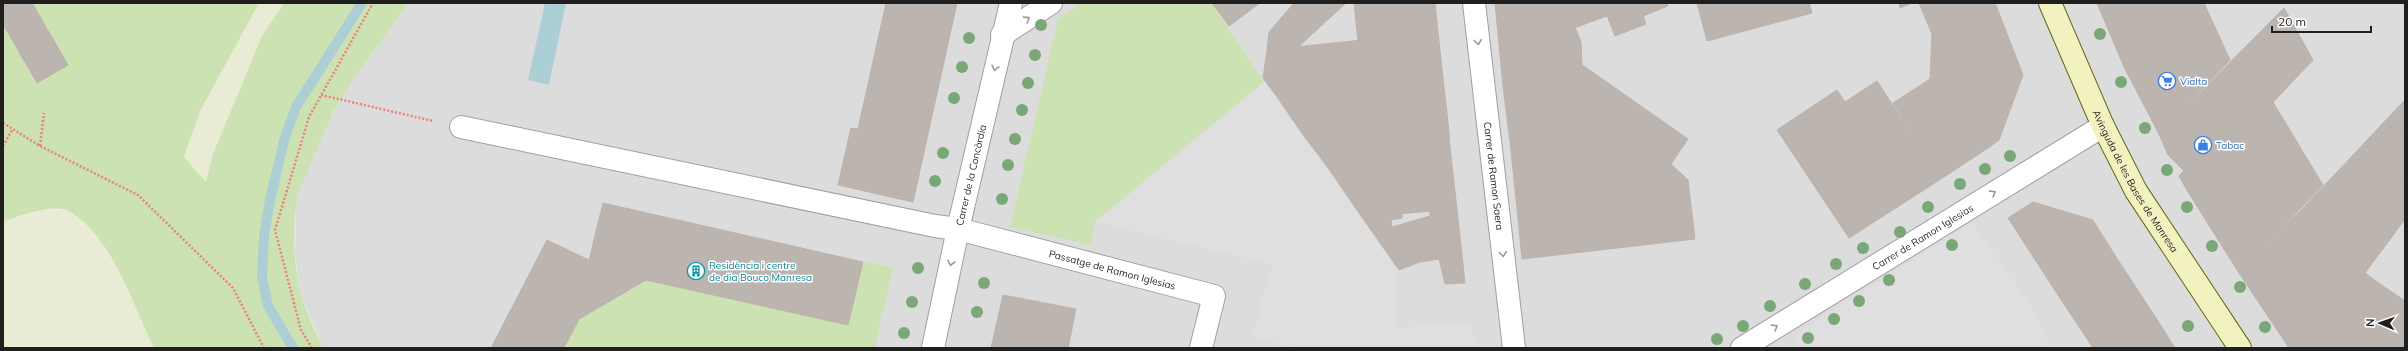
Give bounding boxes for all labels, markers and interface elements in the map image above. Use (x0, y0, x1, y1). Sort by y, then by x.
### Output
scale bar (2272, 8, 2371, 34)
text: 20 m (2278, 14, 2306, 29)
one-way arrow (1022, 17, 1029, 24)
one-way arrow (1473, 39, 1482, 45)
one-way arrow (991, 65, 999, 71)
supermarket icon: Vialta (2157, 71, 2177, 91)
place label: Vialta (2180, 75, 2207, 88)
street label: Avinguda de les Bases de Manresa (2090, 108, 2181, 255)
street label: Carrer de Ramon Saera (1481, 121, 1506, 231)
street label: Carrer de la Concòrdia (953, 123, 989, 227)
shop icon: Tabac (2193, 135, 2213, 155)
place label: Tabac (2216, 139, 2244, 152)
one-way arrow (1989, 190, 1996, 198)
street label: Carrer de Ramon Iglesias (1870, 201, 1976, 273)
street label: Passatge de Ramon Iglesias (1047, 247, 1177, 293)
one-way arrow (1498, 251, 1507, 257)
place label: Residència i centre de dia Bouco Manresa (709, 259, 812, 284)
one-way arrow (948, 260, 956, 266)
building icon: Residència i centre de dia Bouco Manresa (686, 261, 706, 281)
north arrow (2360, 303, 2400, 343)
text: N (2363, 318, 2377, 327)
one-way arrow (1771, 325, 1778, 332)

